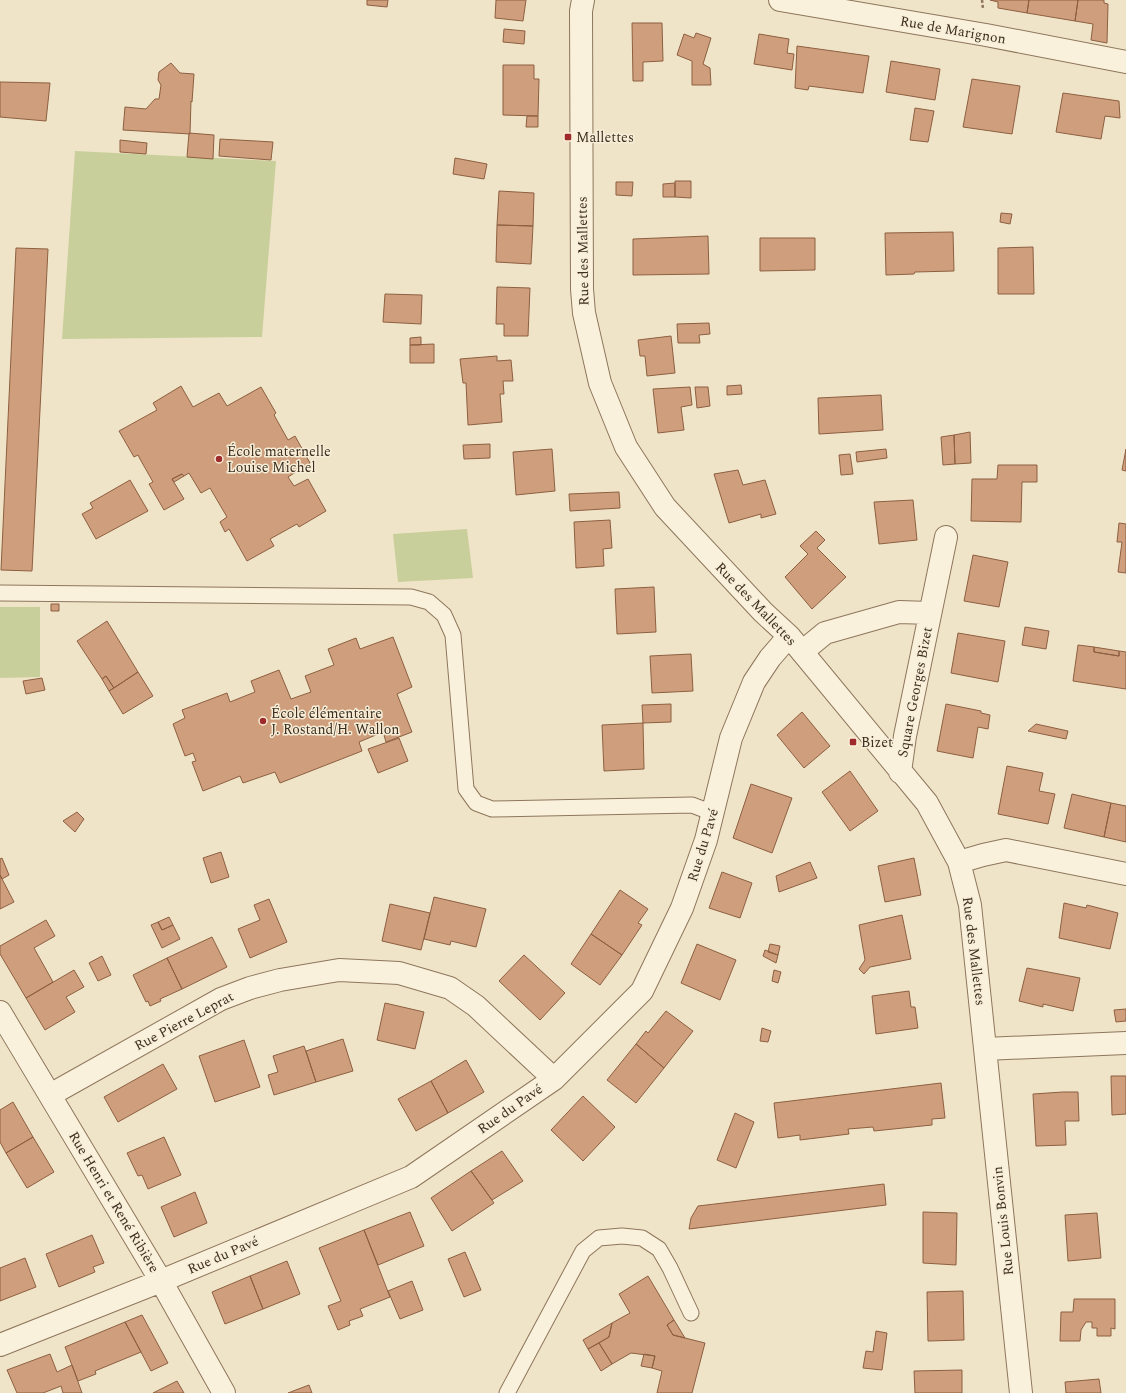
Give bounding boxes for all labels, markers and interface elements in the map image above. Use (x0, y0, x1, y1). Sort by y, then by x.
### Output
street label: Rue de Marignon (898, 10, 1008, 50)
place label: Mallettes (576, 127, 634, 148)
marker: Mallettes (563, 132, 573, 142)
street label: Rue des Mallettes (572, 196, 594, 306)
place label: École maternelle Louise Michel (227, 441, 331, 478)
marker: École maternelle Louise Michel (214, 454, 224, 464)
street label: Rue des Mallettes (710, 557, 802, 651)
street label: Square Georges Bizet (892, 625, 938, 759)
place label: École élémentaire J. Rostand/H. Wallon (271, 703, 399, 740)
marker: École élémentaire J. Rostand/H. Wallon (258, 716, 268, 726)
place label: Bizet (861, 732, 893, 753)
marker: Bizet (848, 737, 858, 747)
street label: Rue du Pavé (682, 806, 724, 884)
street label: Rue des Mallettes (957, 895, 991, 1007)
street label: Rue Pierre Leprat (131, 986, 237, 1056)
street label: Rue du Pavé (473, 1079, 547, 1139)
street label: Rue Henri et René Ribière (63, 1127, 165, 1277)
street label: Rue Louis Bonvin (987, 1165, 1019, 1277)
street label: Rue du Pavé (184, 1230, 262, 1279)

